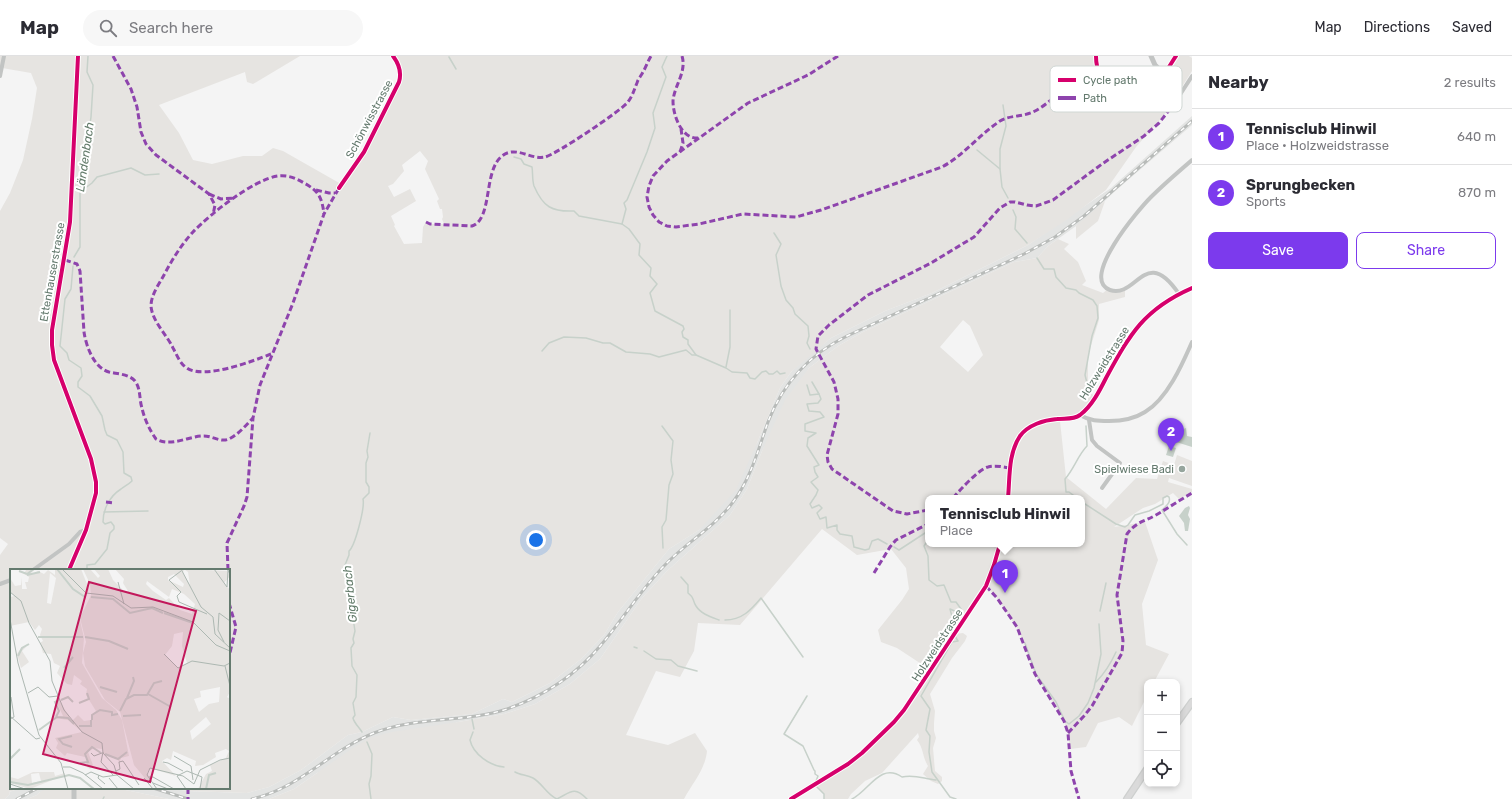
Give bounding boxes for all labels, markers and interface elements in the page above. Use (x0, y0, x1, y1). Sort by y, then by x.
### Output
search box (83, 10, 363, 46)
text: Map (20, 16, 59, 39)
icon: search (97, 17, 119, 39)
text: Search here (129, 19, 213, 37)
text: Map (1315, 19, 1342, 36)
text: Directions (1364, 19, 1430, 36)
text: Saved (1452, 19, 1492, 36)
legend (1050, 66, 1182, 112)
text: Nearby (1208, 72, 1269, 92)
text: Cycle path (1083, 74, 1137, 87)
text: 2 results (1444, 75, 1496, 90)
street label: Schönwisstrasse (343, 78, 396, 161)
text: Path (1083, 92, 1107, 105)
text: Tennisclub Hinwil (1246, 120, 1376, 138)
water label: Ländenbach (73, 121, 97, 193)
text: 1 (1218, 129, 1224, 144)
text: 640 m (1457, 129, 1496, 144)
text: Place · Holzweidstrasse (1246, 138, 1389, 153)
text: Sprungbecken (1246, 176, 1355, 194)
text: 2 (1217, 185, 1225, 200)
text: 870 m (1458, 185, 1496, 200)
text: Sports (1246, 194, 1286, 209)
street label: Ettenhauserstrasse (37, 221, 68, 323)
button: Save (1208, 232, 1348, 269)
button: Share (1356, 232, 1496, 269)
street label: Holzweidstrasse (1077, 324, 1132, 402)
pin: 2 (1158, 418, 1184, 451)
place label: Spielwiese Badi (1094, 463, 1174, 476)
marker: Spielwiese Badi (1177, 464, 1187, 474)
popup (925, 495, 1085, 547)
text: Tennisclub Hinwil (940, 505, 1070, 523)
text: Place (940, 523, 973, 538)
your location (526, 530, 546, 550)
pin: 1 (992, 560, 1018, 593)
water label: Gigerbach (340, 565, 360, 623)
inset map (10, 569, 230, 789)
street label: Holzweidstrasse (909, 607, 966, 684)
map controls (1144, 679, 1180, 787)
button: + (1144, 679, 1180, 715)
button: − (1144, 715, 1180, 751)
button: locate (1144, 751, 1180, 787)

